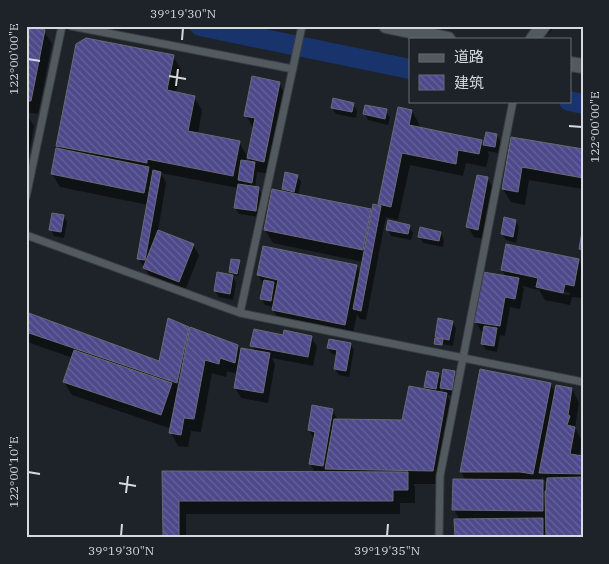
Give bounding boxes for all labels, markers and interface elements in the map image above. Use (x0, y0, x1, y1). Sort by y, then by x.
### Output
text: 39°19'30"N (150, 6, 216, 21)
text: 122°00'00"E (6, 23, 21, 95)
legend (409, 38, 572, 102)
text: 道路 (454, 47, 484, 66)
text: 建筑 (454, 73, 484, 92)
text: 122°00'00"E (587, 91, 602, 163)
text: 122°00'10"E (6, 436, 21, 508)
text: 39°19'30"N (88, 543, 154, 558)
text: 39°19'35"N (354, 543, 420, 558)

